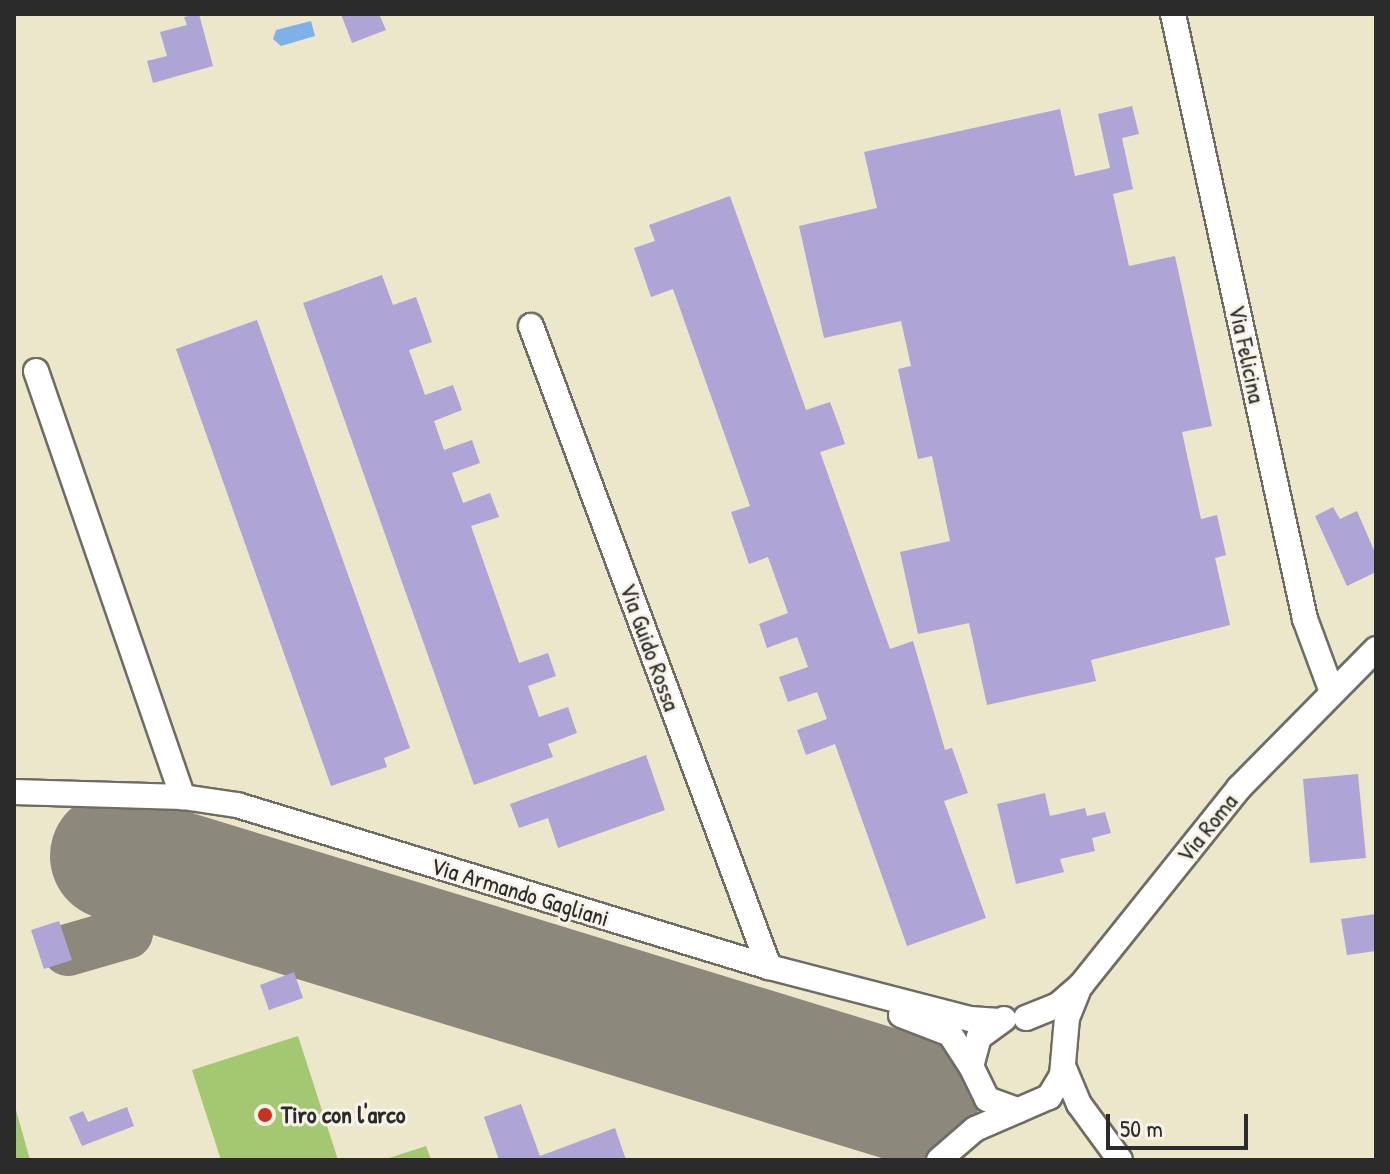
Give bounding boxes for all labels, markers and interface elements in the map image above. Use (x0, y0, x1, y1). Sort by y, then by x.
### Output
street label: Via Felicina (1223, 303, 1271, 405)
street label: Via Guido Rossa (614, 579, 686, 715)
street label: Via Roma (1171, 788, 1243, 868)
street label: Via Armando Gagliani (427, 851, 613, 933)
scale bar (1110, 1098, 1252, 1148)
place label: Tiro con l'arco (281, 1101, 405, 1129)
marker: Tiro con l'arco (256, 1106, 274, 1124)
text: 50 m (1120, 1112, 1163, 1144)

